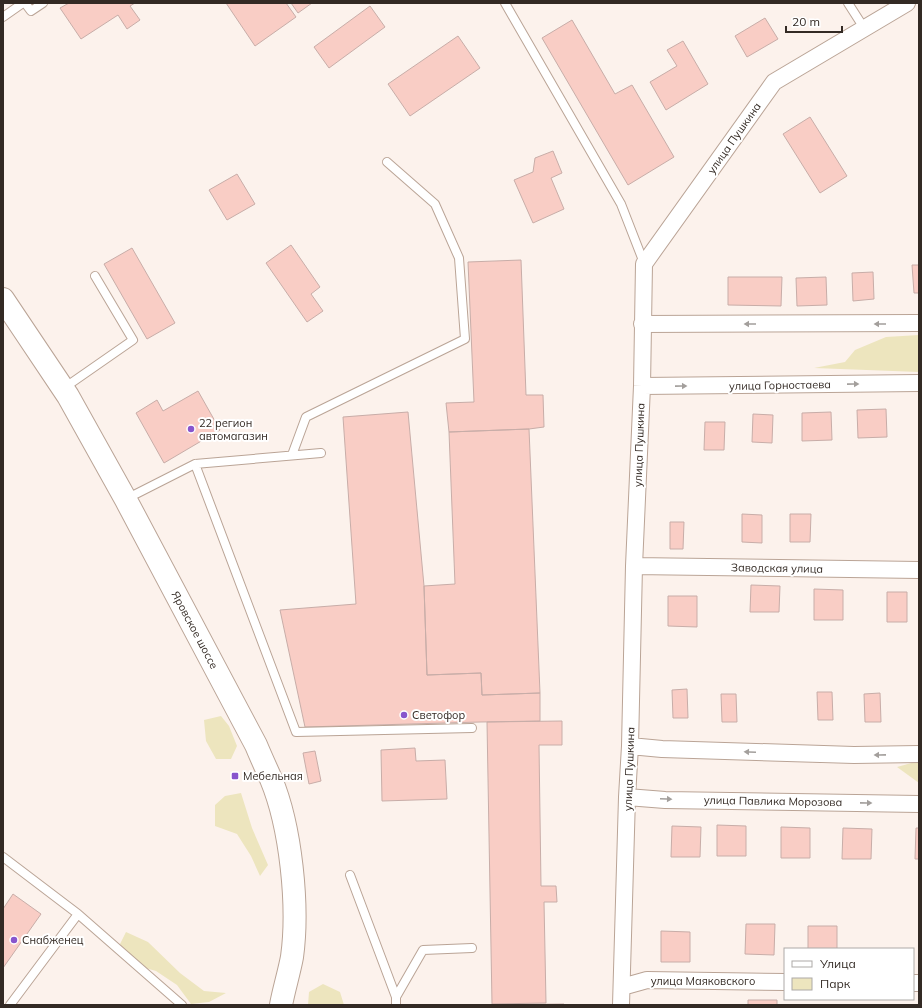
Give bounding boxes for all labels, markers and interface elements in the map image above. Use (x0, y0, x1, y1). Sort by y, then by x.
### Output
scale bar (786, 8, 842, 34)
text: 20 m (792, 14, 820, 29)
street label: улица Пушкина (704, 100, 764, 176)
one-way arrow (743, 321, 756, 327)
one-way arrow (873, 321, 886, 327)
street label: улица Горностаева (729, 377, 831, 393)
one-way arrow (847, 381, 860, 387)
one-way arrow (675, 383, 688, 389)
street label: улица Пушкина (631, 403, 647, 487)
place label: 22 регион автомагазин (199, 416, 268, 443)
marker: 22 регион автомагазин (186, 424, 196, 434)
street label: Заводская улица (731, 560, 823, 576)
street label: Яровское шоссе (169, 589, 221, 671)
place label: Светофор (412, 708, 466, 722)
marker: Светофор (399, 710, 409, 720)
street label: улица Пушкина (621, 727, 637, 811)
one-way arrow (743, 749, 756, 755)
one-way arrow (873, 752, 886, 758)
place label: Мебельная (243, 769, 303, 783)
marker: Мебельная (230, 771, 240, 781)
street label: улица Павлика Морозова (704, 793, 842, 809)
one-way arrow (660, 796, 672, 803)
one-way arrow (860, 800, 873, 806)
place label: Снабженец (22, 933, 84, 947)
marker: Снабженец (9, 935, 19, 945)
legend (784, 948, 914, 1000)
text: Улица (819, 956, 856, 971)
street label: улица Маяковского (651, 974, 755, 988)
text: Парк (820, 976, 851, 991)

